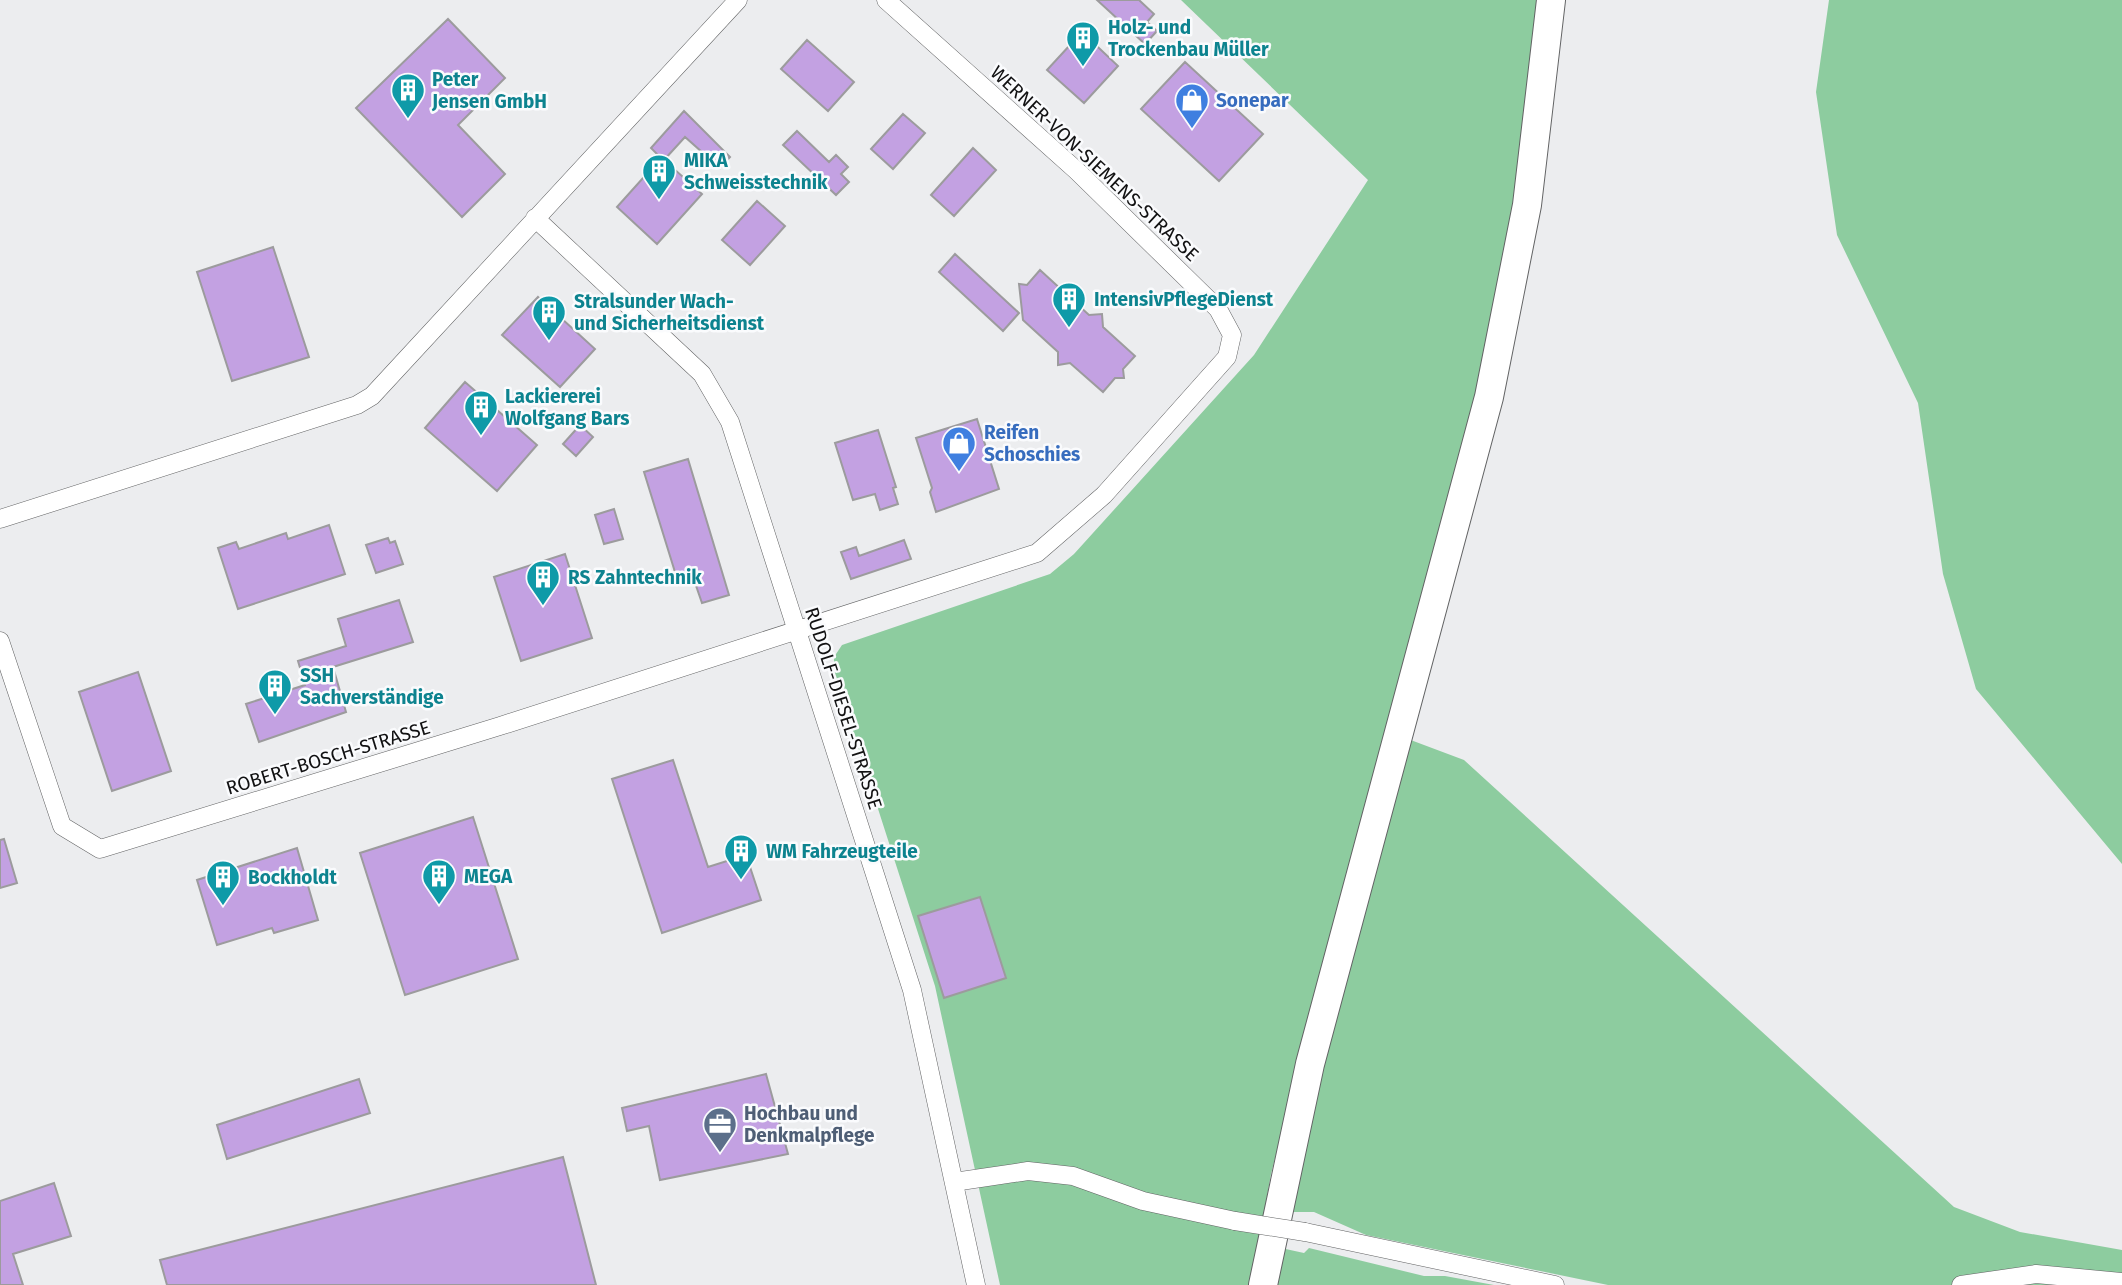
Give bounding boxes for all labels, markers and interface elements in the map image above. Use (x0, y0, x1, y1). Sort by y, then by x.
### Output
place label: Holz- und Trockenbau Müller (1108, 16, 1269, 61)
building icon: Holz- und Trockenbau Müller (1064, 19, 1102, 68)
street label: WERNER-VON-SIEMENS-STRASSE (986, 61, 1204, 266)
place label: Peter Jensen GmbH (431, 68, 547, 113)
building icon: Peter Jensen GmbH (389, 71, 427, 120)
shop icon: Sonepar (1173, 81, 1211, 130)
place label: Sonepar (1216, 89, 1289, 112)
place label: MIKA Schweisstechnik (684, 149, 828, 194)
building icon: MIKA Schweisstechnik (640, 152, 678, 201)
building icon: IntensivPflegeDienst (1050, 280, 1088, 329)
place label: IntensivPflegeDienst (1094, 288, 1274, 311)
place label: Stralsunder Wach- und Sicherheitsdienst (574, 290, 765, 335)
building icon: Stralsunder Wach- und Sicherheitsdienst (530, 293, 568, 342)
place label: Lackiererei Wolfgang Bars (505, 385, 630, 430)
building icon: Lackiererei Wolfgang Bars (462, 388, 500, 437)
place label: Reifen Schoschies (984, 421, 1080, 466)
shop icon: Reifen Schoschies (940, 424, 978, 473)
building icon: RS Zahntechnik (524, 558, 562, 607)
place label: RS Zahntechnik (568, 566, 702, 589)
street label: RUDOLF-DIESEL-STRASSE (800, 604, 887, 812)
place label: SSH Sachverständige (300, 664, 444, 709)
building icon: SSH Sachverständige (256, 667, 294, 716)
street label: ROBERT-BOSCH-STRASSE (223, 715, 433, 799)
building icon: WM Fahrzeugteile (722, 832, 760, 881)
place label: WM Fahrzeugteile (766, 840, 918, 863)
building icon: MEGA (420, 857, 458, 906)
building icon: Bockholdt (204, 858, 242, 907)
place label: MEGA (464, 865, 513, 888)
place label: Bockholdt (248, 866, 337, 889)
place label: Hochbau und Denkmalpflege (744, 1102, 875, 1147)
office icon: Hochbau und Denkmalpflege (701, 1105, 739, 1154)

